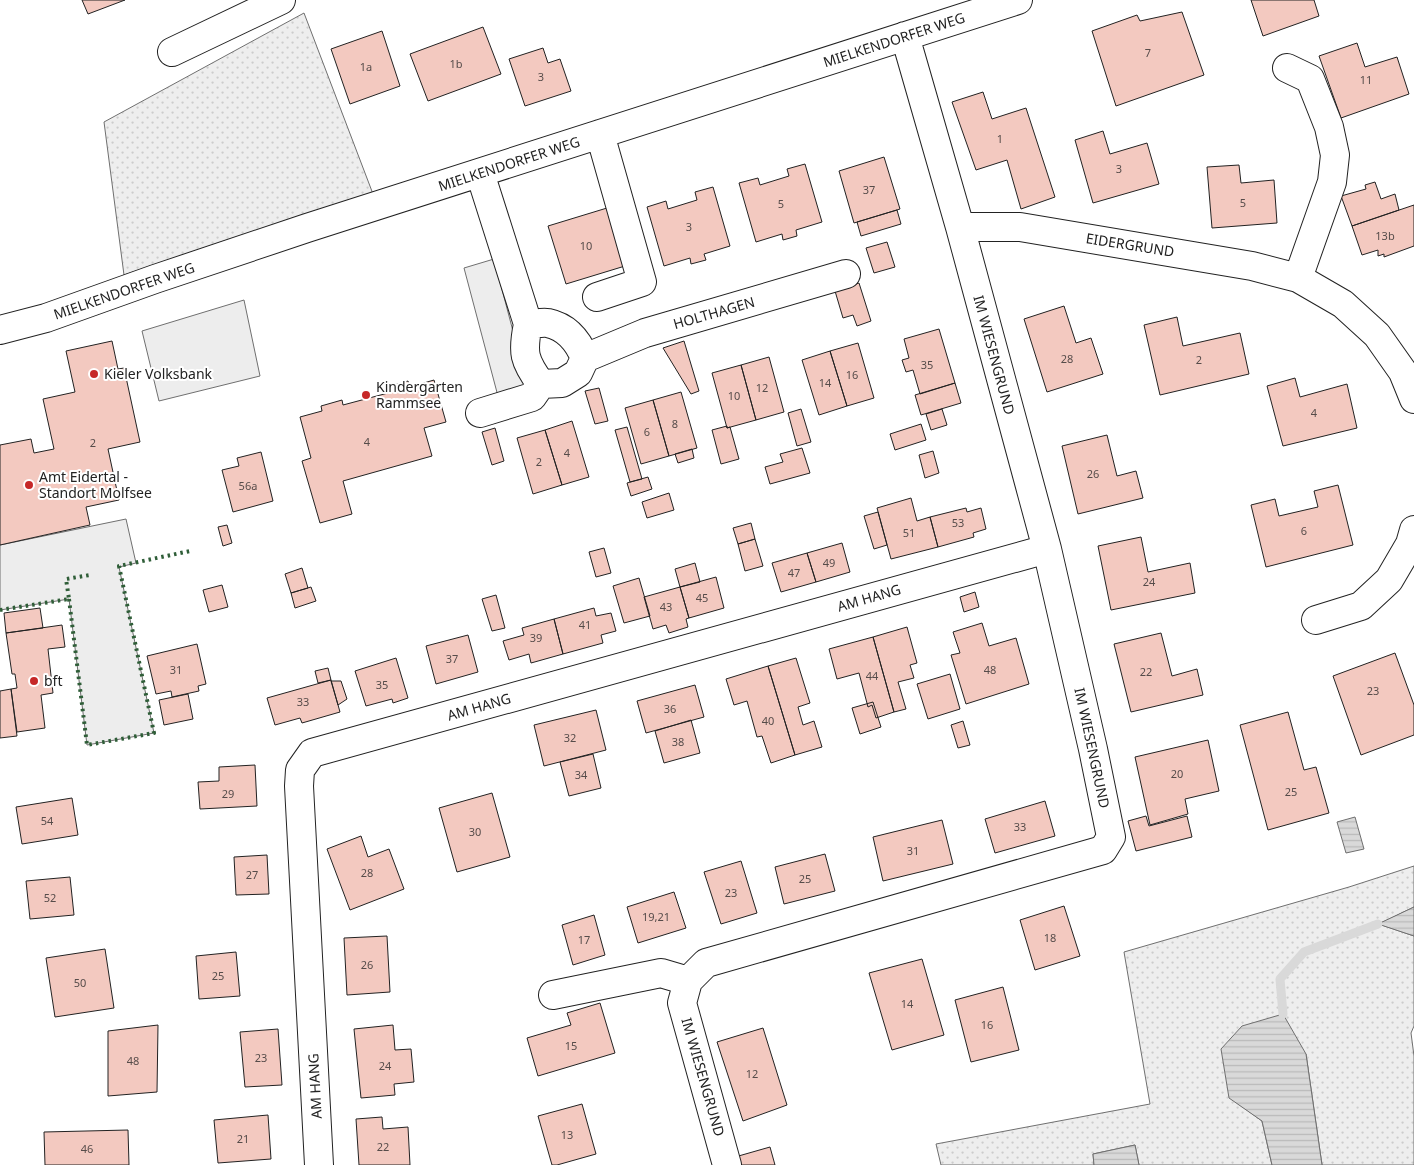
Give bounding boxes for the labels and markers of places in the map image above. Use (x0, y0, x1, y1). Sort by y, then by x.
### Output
place label: Kieler Volksbank (104, 364, 213, 383)
marker: Kieler Volksbank (88, 368, 100, 380)
place label: Kindergarten Rammsee (376, 377, 463, 412)
marker: Kindergarten Rammsee (360, 389, 372, 401)
place label: Amt Eidertal - Standort Molfsee (39, 467, 152, 502)
marker: Amt Eidertal - Standort Molfsee (23, 479, 35, 491)
place label: bft (44, 671, 62, 690)
marker: bft (28, 675, 40, 687)

